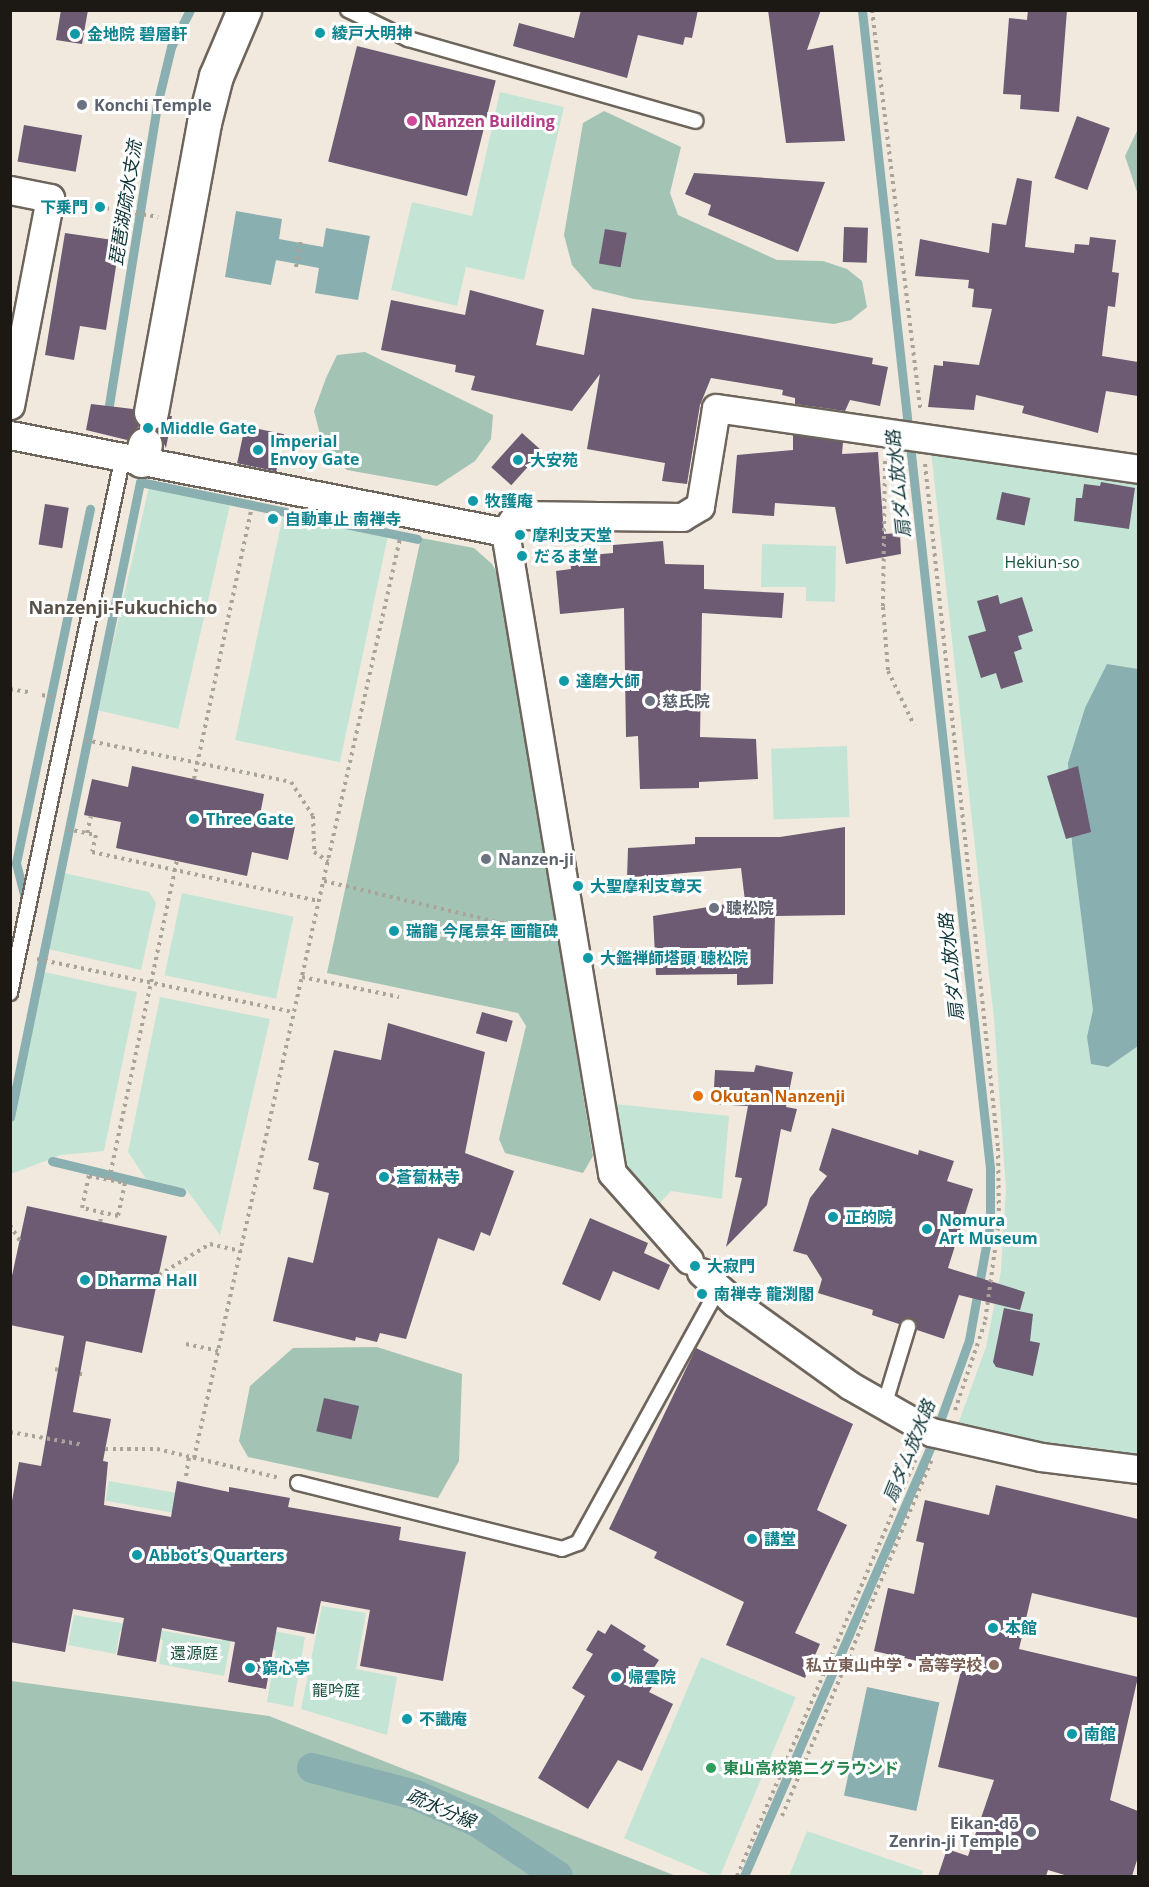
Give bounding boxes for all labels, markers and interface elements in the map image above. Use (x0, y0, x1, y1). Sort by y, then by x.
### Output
place label: 綾戸大明神 (332, 23, 412, 43)
place label: 金地院 碧層軒 (87, 24, 187, 44)
marker: 綾戸大明神 (313, 26, 327, 40)
marker: 金地院 碧層軒 (68, 27, 82, 41)
place label: Konchi Temple (94, 95, 212, 115)
marker: Konchi Temple (75, 98, 89, 112)
place label: Nanzen Building (424, 111, 555, 131)
marker: Nanzen Building (405, 114, 419, 128)
water label: 琵琶湖疏水支流 (104, 139, 146, 267)
place label: 下乗門 (40, 197, 88, 217)
marker: 下乗門 (93, 200, 107, 214)
place label: Middle Gate (160, 418, 256, 438)
marker: Middle Gate (141, 421, 155, 435)
water label: 扇ダム放水路 (882, 429, 914, 539)
place label: Imperial Envoy Gate (270, 431, 359, 469)
marker: Imperial Envoy Gate (251, 443, 265, 457)
place label: 大安苑 (530, 450, 578, 470)
marker: 大安苑 (511, 453, 525, 467)
place label: 牧護庵 (485, 491, 533, 511)
marker: 牧護庵 (466, 494, 480, 508)
place label: 自動車止 南禅寺 (285, 509, 401, 529)
marker: 自動車止 南禅寺 (266, 512, 280, 526)
place label: 摩利支天堂 (532, 525, 612, 545)
marker: 摩利支天堂 (513, 528, 527, 542)
place label: だるま堂 (534, 546, 598, 566)
marker: だるま堂 (515, 549, 529, 563)
park label: Hekiun-so (1004, 552, 1080, 572)
district label: Nanzenji-Fukuchicho (29, 596, 217, 618)
place label: 達磨大師 (576, 671, 640, 691)
marker: 達磨大師 (557, 674, 571, 688)
place label: 慈氏院 (662, 691, 710, 711)
marker: 慈氏院 (643, 694, 657, 708)
place label: Three Gate (206, 809, 294, 829)
marker: Three Gate (187, 812, 201, 826)
place label: Nanzen-ji (498, 849, 574, 869)
marker: Nanzen-ji (479, 852, 493, 866)
place label: 大聖摩利支尊天 (590, 876, 702, 896)
marker: 大聖摩利支尊天 (571, 879, 585, 893)
place label: 聴松院 (726, 898, 774, 918)
marker: 聴松院 (707, 901, 721, 915)
water label: 扇ダム放水路 (935, 912, 967, 1022)
place label: 瑞龍 今尾景年 画龍碑 (406, 921, 558, 941)
marker: 瑞龍 今尾景年 画龍碑 (387, 924, 401, 938)
place label: 大鑑禅師塔頭 聴松院 (600, 948, 748, 968)
marker: 大鑑禅師塔頭 聴松院 (581, 951, 595, 965)
place label: Okutan Nanzenji (710, 1086, 845, 1106)
marker: Okutan Nanzenji (691, 1089, 705, 1103)
place label: 蒼蔔林寺 (396, 1167, 460, 1187)
marker: 蒼蔔林寺 (377, 1170, 391, 1184)
place label: 正的院 (845, 1207, 893, 1227)
marker: 正的院 (826, 1210, 840, 1224)
place label: Nomura Art Museum (939, 1210, 1038, 1248)
marker: Nomura Art Museum (920, 1222, 934, 1236)
place label: 大寂門 (707, 1256, 755, 1276)
marker: 大寂門 (688, 1259, 702, 1273)
place label: Dharma Hall (97, 1270, 197, 1290)
marker: Dharma Hall (78, 1273, 92, 1287)
place label: 南禅寺 龍渕閣 (714, 1284, 814, 1304)
marker: 南禅寺 龍渕閣 (695, 1287, 709, 1301)
water label: 扇ダム放水路 (879, 1397, 939, 1505)
place label: 講堂 (764, 1529, 796, 1549)
marker: 講堂 (745, 1532, 759, 1546)
place label: Abbot’s Quarters (149, 1545, 285, 1565)
marker: Abbot’s Quarters (130, 1548, 144, 1562)
place label: 本館 (1005, 1618, 1037, 1638)
marker: 本館 (986, 1621, 1000, 1635)
park label: 還源庭 (170, 1643, 218, 1663)
place label: 私立東山中学・高等学校 (806, 1655, 982, 1675)
place label: 窮心亭 (262, 1658, 310, 1678)
marker: 私立東山中学・高等学校 (987, 1658, 1001, 1672)
marker: 窮心亭 (243, 1661, 257, 1675)
place label: 帰雲院 (628, 1667, 676, 1687)
marker: 帰雲院 (609, 1670, 623, 1684)
park label: 龍吟庭 (312, 1680, 360, 1700)
place label: 不識庵 (419, 1709, 467, 1729)
marker: 不識庵 (400, 1712, 414, 1726)
place label: 南館 (1084, 1724, 1116, 1744)
marker: 南館 (1065, 1727, 1079, 1741)
place label: 東山高校第二グラウンド (723, 1758, 899, 1778)
marker: 東山高校第二グラウンド (704, 1761, 718, 1775)
water label: 疏水分線 (404, 1784, 478, 1832)
place label: Eikan-dō Zenrin-ji Temple (889, 1813, 1019, 1851)
marker: Eikan-dō Zenrin-ji Temple (1024, 1825, 1038, 1839)

